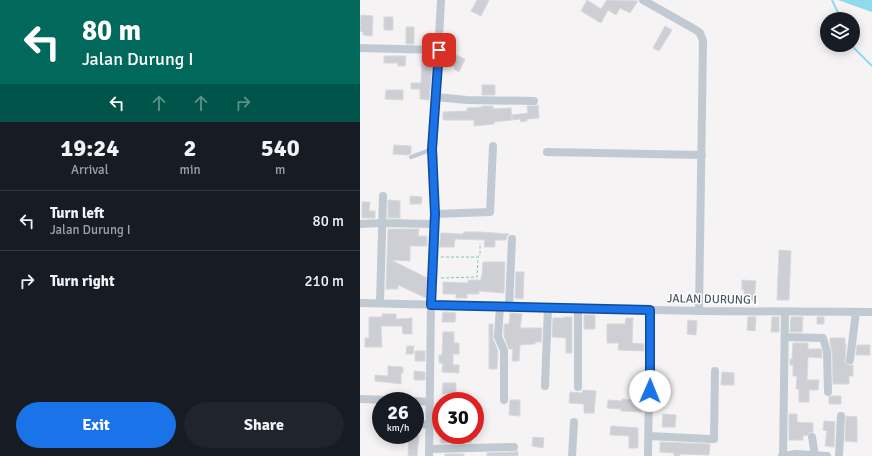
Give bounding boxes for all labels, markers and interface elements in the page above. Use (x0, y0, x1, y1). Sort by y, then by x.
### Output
map controls (820, 12, 860, 52)
button: layers (820, 12, 860, 52)
text: 80 m (82, 14, 141, 48)
icon: left (16, 16, 68, 68)
pin (422, 33, 456, 67)
icon: arrive (428, 39, 450, 61)
text: Jalan Durung I (82, 48, 194, 70)
icon: left (106, 92, 128, 114)
icon: ahead (148, 92, 170, 114)
icon: ahead (190, 92, 212, 114)
icon: right (232, 92, 254, 114)
text: 19:24 (60, 133, 119, 163)
text: 2 (184, 133, 196, 163)
text: 540 (261, 133, 300, 163)
text: Arrival (71, 162, 108, 178)
text: min (180, 162, 201, 178)
text: m (275, 162, 285, 178)
text: Turn left (50, 204, 104, 222)
icon: left (16, 210, 38, 232)
text: 80 m (313, 212, 344, 230)
text: Jalan Durung I (50, 222, 131, 238)
icon: right (16, 270, 38, 292)
text: Turn right (50, 272, 115, 290)
text: 210 m (304, 272, 344, 290)
street label: JALAN DURUNG I (667, 291, 757, 308)
position arrow (629, 370, 671, 412)
speed limit sign: 30 (432, 392, 484, 444)
text: 26 (387, 400, 409, 425)
button: Exit (16, 402, 176, 448)
button: Share (184, 402, 344, 448)
text: km/h (387, 422, 409, 434)

